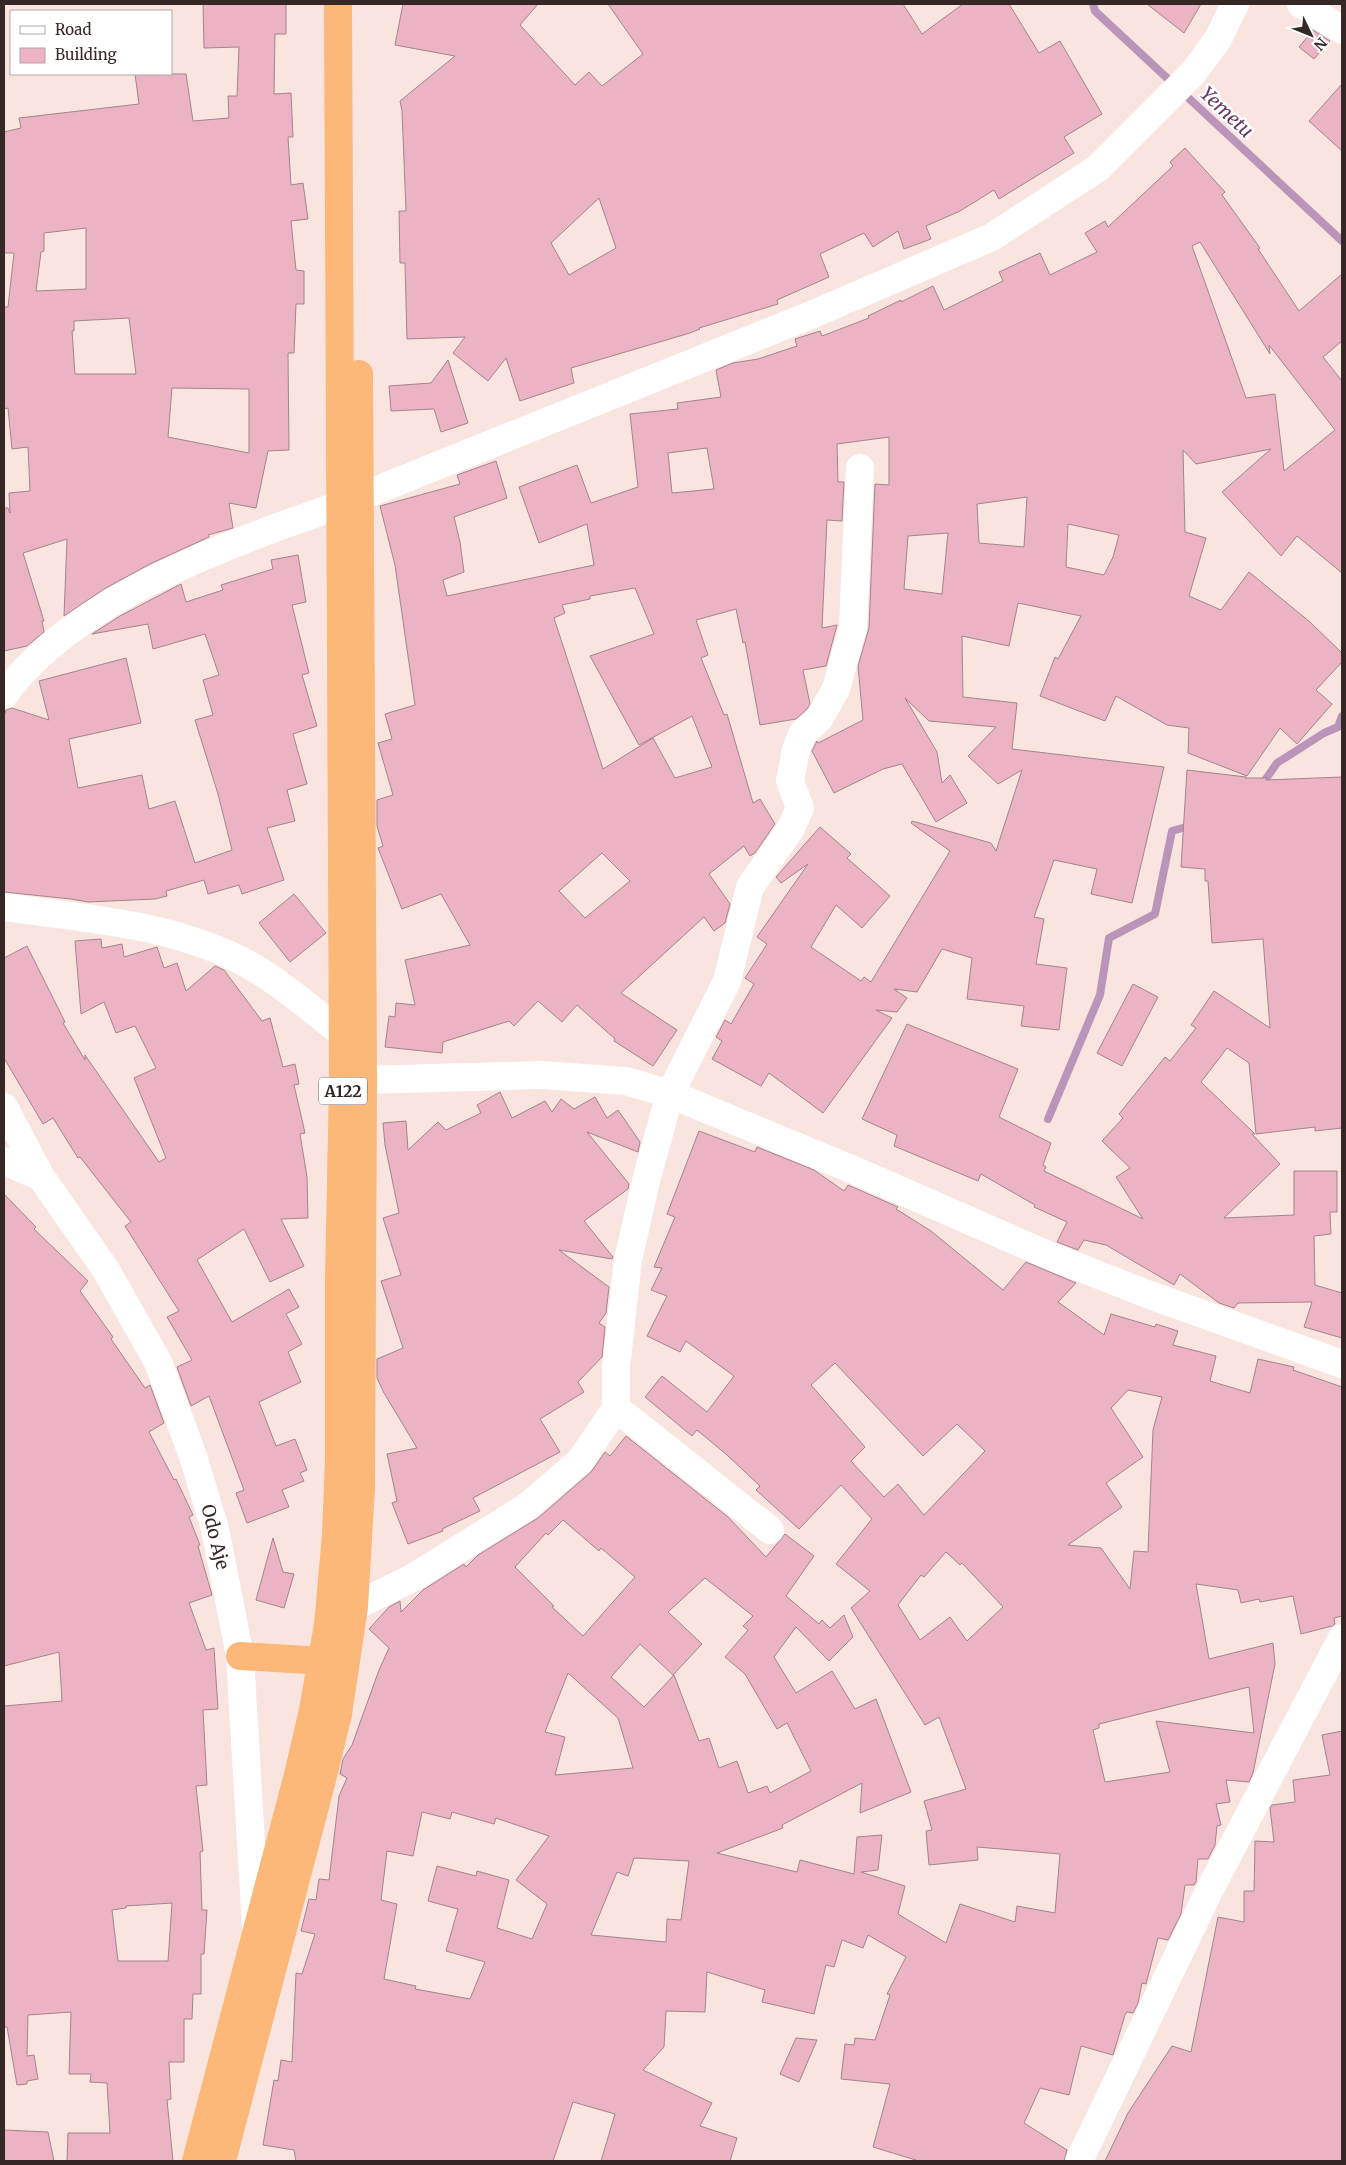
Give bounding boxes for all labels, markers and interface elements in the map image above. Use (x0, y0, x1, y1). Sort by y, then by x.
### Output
legend (10, 10, 172, 75)
north arrow (1286, 10, 1336, 60)
text: Road (55, 20, 91, 39)
text: N (1310, 34, 1331, 54)
text: Building (55, 45, 117, 64)
water label: Yemetu (1195, 81, 1259, 143)
road number: A122 (319, 1078, 367, 1104)
street label: Odo Aje (196, 1502, 235, 1572)

